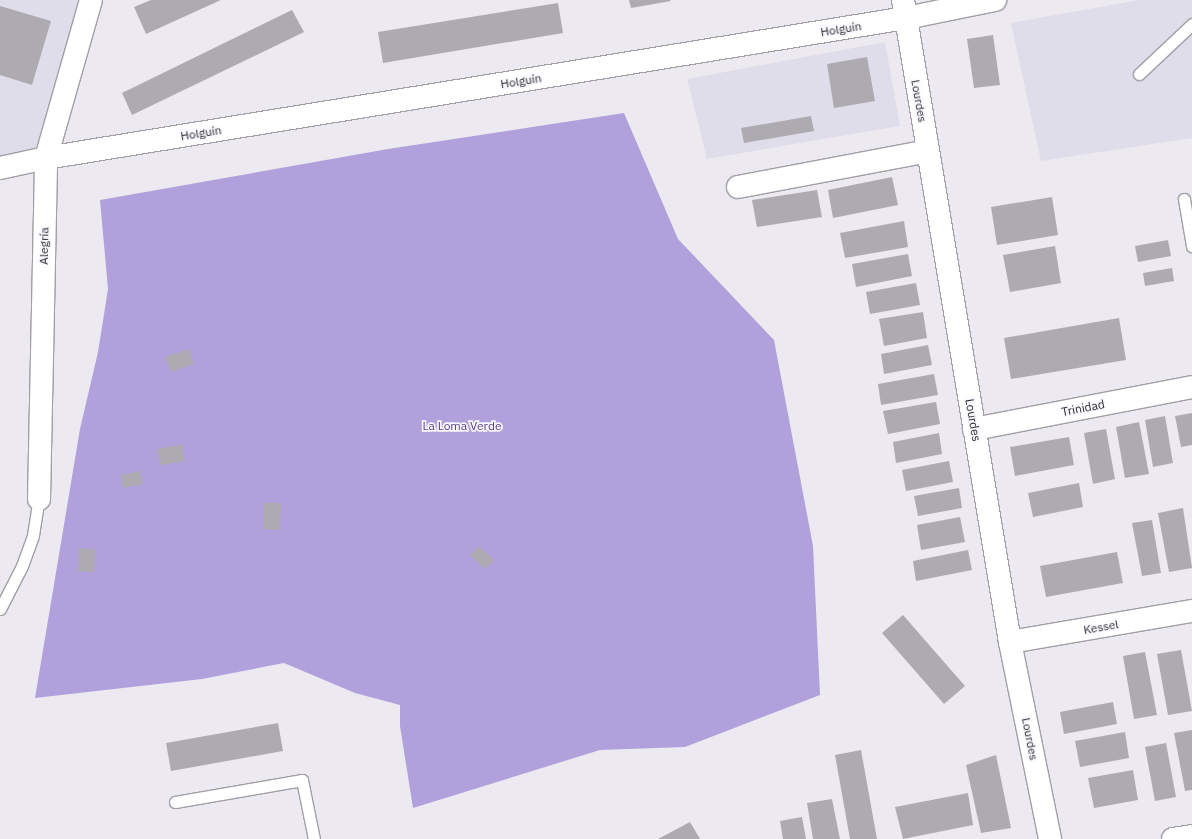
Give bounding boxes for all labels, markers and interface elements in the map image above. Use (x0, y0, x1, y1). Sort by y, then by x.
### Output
street label: Holguín (819, 19, 863, 39)
street label: Holguín (499, 71, 543, 91)
street label: Lourdes (908, 79, 930, 123)
street label: Holguín (179, 123, 223, 143)
street label: Alegría (36, 227, 52, 265)
street label: Trinidad (1060, 397, 1106, 419)
street label: Lourdes (962, 398, 984, 442)
park label: La Loma Verde (423, 419, 501, 433)
street label: Kessel (1082, 617, 1120, 637)
street label: Lourdes (1019, 716, 1041, 762)

